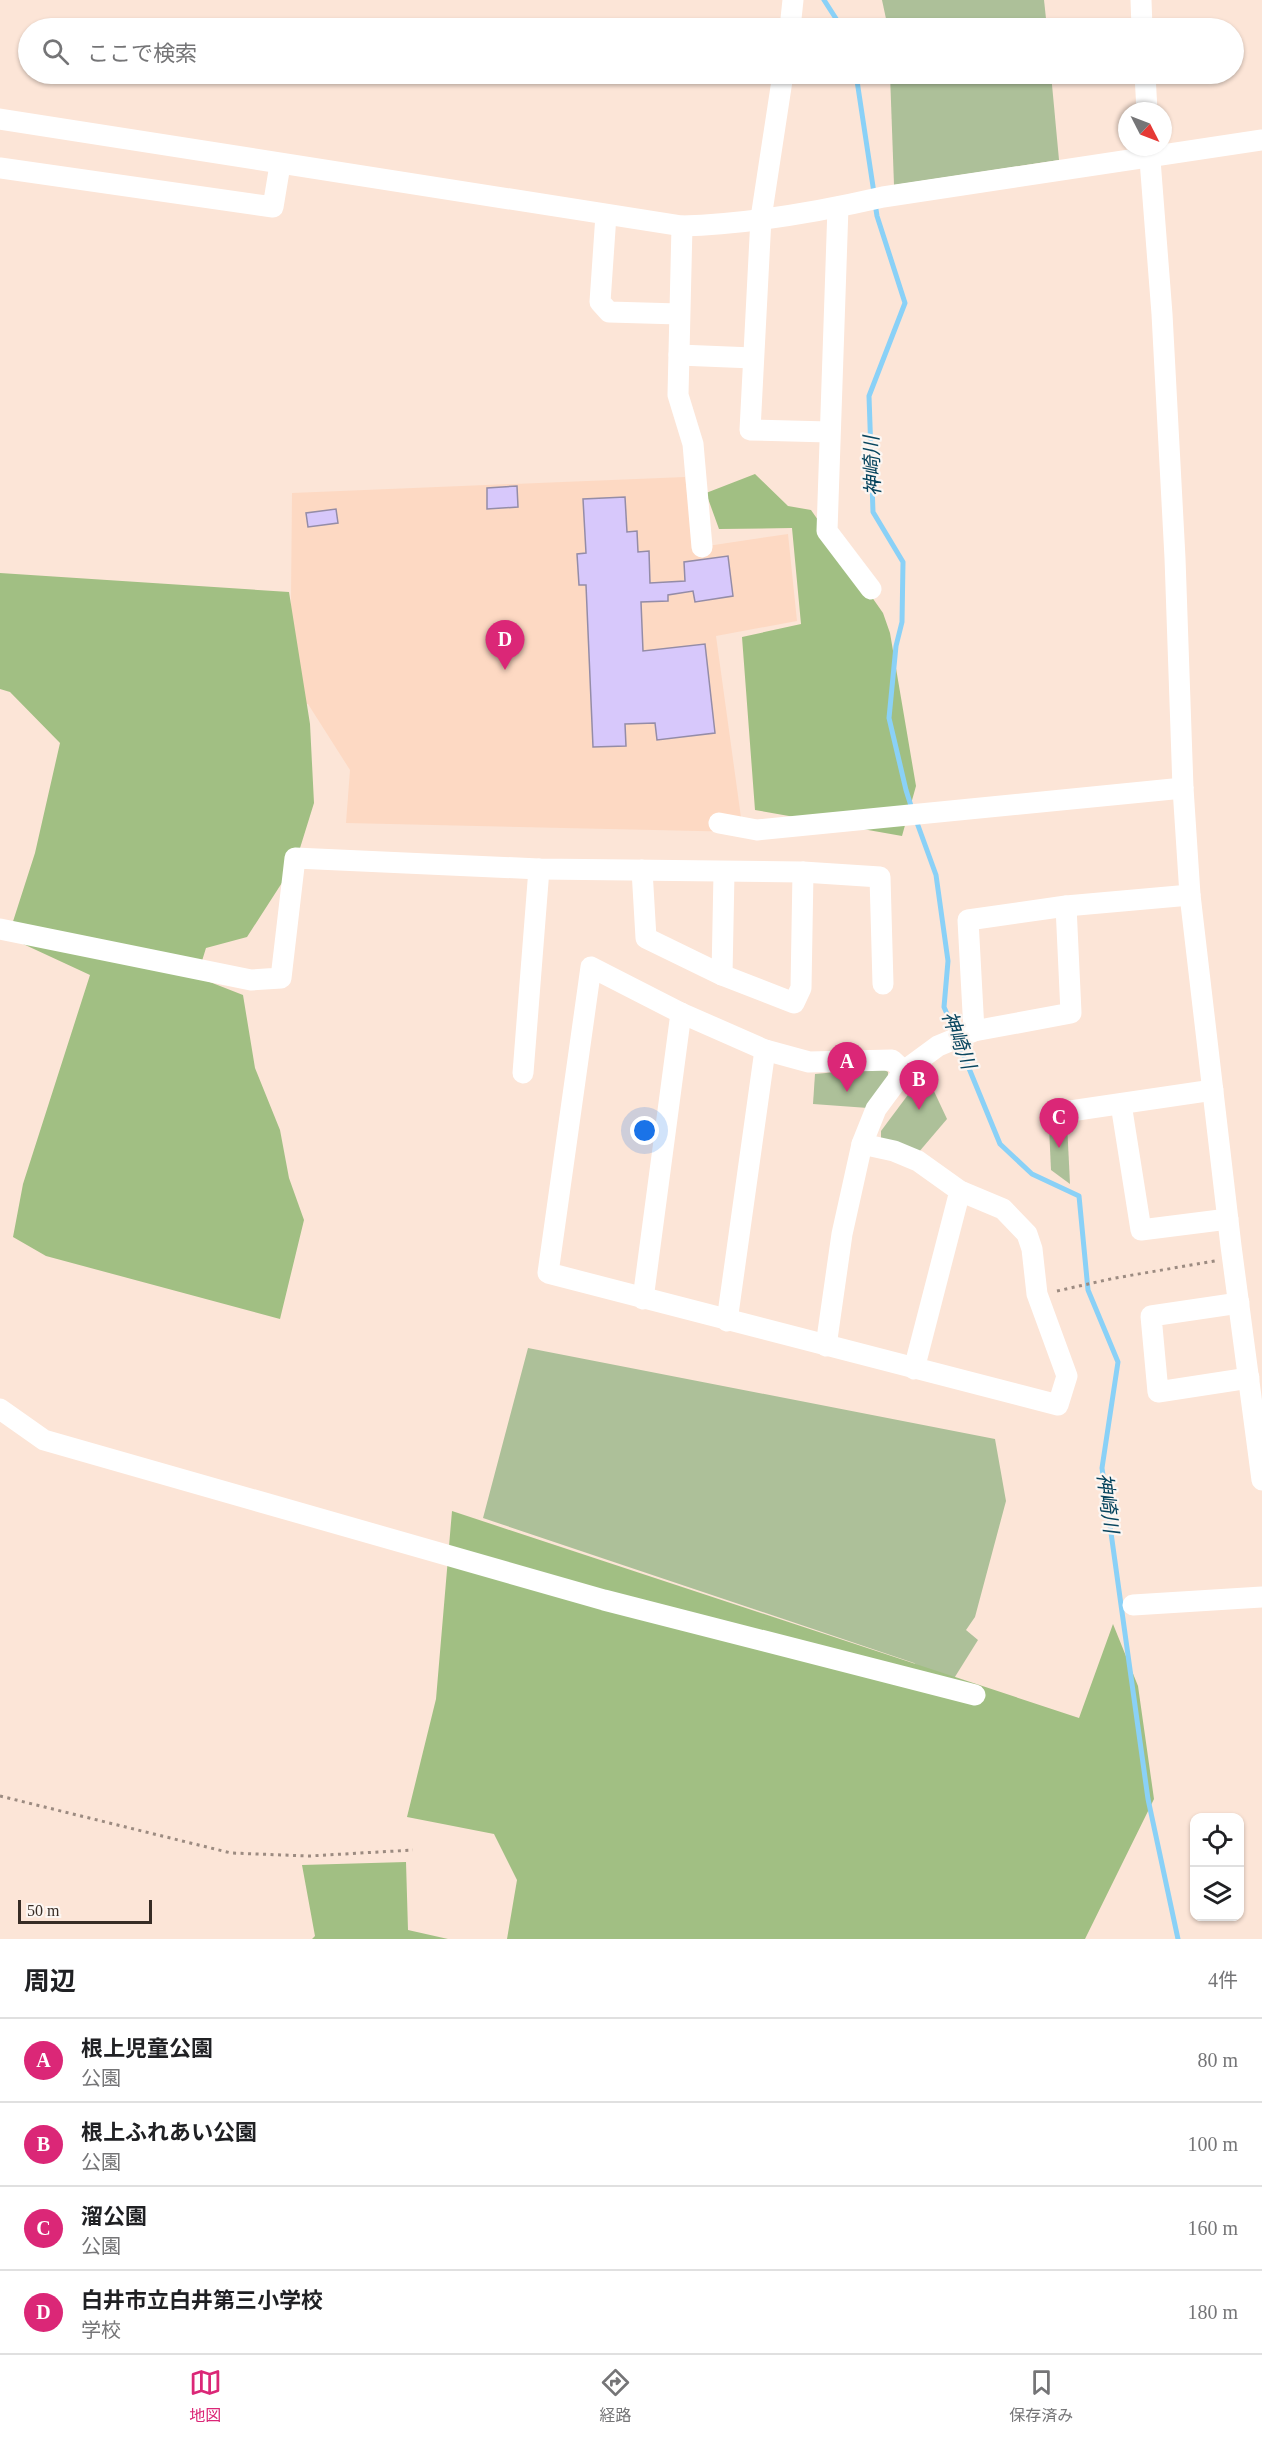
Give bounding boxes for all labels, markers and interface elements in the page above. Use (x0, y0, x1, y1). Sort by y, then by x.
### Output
search box (18, 18, 1244, 84)
icon: search (39, 35, 72, 68)
text: ここで検索 (87, 41, 197, 66)
north arrow (1118, 102, 1172, 156)
water label: 神崎川 (860, 434, 884, 496)
pin: D (486, 620, 524, 670)
water label: 神崎川 (938, 1008, 981, 1074)
pin: A (828, 1042, 866, 1092)
pin: B (900, 1060, 938, 1110)
pin: C (1040, 1098, 1078, 1148)
your location (630, 1116, 659, 1145)
water label: 神崎川 (1093, 1472, 1123, 1536)
map controls (1190, 1813, 1244, 1921)
button: locate (1190, 1813, 1244, 1867)
button: layers (1190, 1867, 1244, 1921)
scale bar (18, 1897, 152, 1924)
text: 50 m (27, 1902, 59, 1919)
text: 周辺 (24, 1967, 76, 1996)
text: 4件 (1208, 1969, 1238, 1991)
text: 根上児童公園 (81, 2036, 213, 2061)
text: A (36, 2049, 51, 2071)
text: 80 m (1197, 2049, 1238, 2071)
text: 公園 (81, 2067, 121, 2089)
text: 根上ふれあい公園 (81, 2120, 257, 2145)
text: B (37, 2133, 50, 2155)
text: 100 m (1187, 2133, 1238, 2155)
text: 公園 (81, 2151, 121, 2173)
text: 溜公園 (81, 2204, 147, 2229)
text: C (36, 2217, 51, 2239)
text: 160 m (1187, 2217, 1238, 2239)
text: 公園 (81, 2235, 121, 2257)
text: 白井市立白井第三小学校 (81, 2288, 323, 2313)
text: D (36, 2301, 51, 2323)
text: 180 m (1187, 2301, 1238, 2323)
text: 学校 (81, 2319, 121, 2341)
tab: 地図 (189, 2366, 222, 2426)
tab: 経路 (599, 2366, 632, 2426)
tab: 保存済み (1009, 2366, 1073, 2426)

